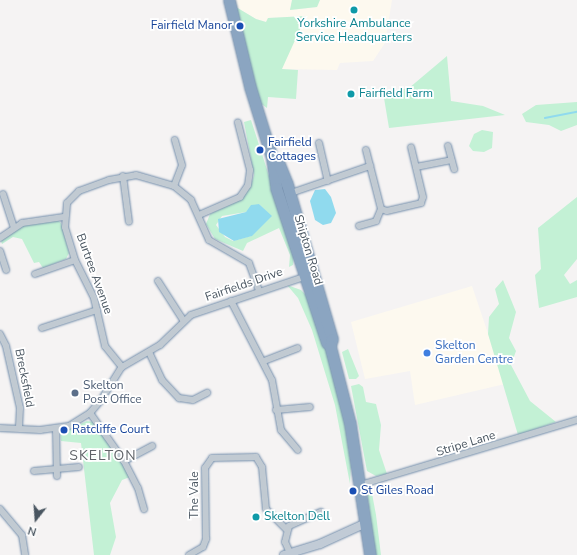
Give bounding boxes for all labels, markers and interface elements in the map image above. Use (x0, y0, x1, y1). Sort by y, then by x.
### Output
marker: Yorkshire Ambulance Service Headquarters (349, 5, 359, 15)
place label: Yorkshire Ambulance Service Headquarters (296, 17, 412, 45)
place label: Fairfield Manor (151, 19, 232, 33)
marker: Fairfield Manor (235, 21, 245, 31)
place label: Fairfield Farm (359, 87, 433, 101)
marker: Fairfield Farm (346, 89, 356, 99)
place label: Fairfield Cottages (268, 136, 316, 164)
marker: Fairfield Cottages (255, 145, 265, 155)
street label: Shipton Road (291, 213, 325, 287)
street label: Burtree Avenue (73, 232, 115, 316)
street label: Fairfields Drive (203, 265, 285, 305)
place label: Skelton Garden Centre (435, 339, 513, 367)
street label: Brecksfield (11, 347, 37, 409)
marker: Skelton Garden Centre (422, 348, 432, 358)
place label: Skelton Post Office (83, 379, 142, 407)
marker: Skelton Post Office (70, 388, 80, 398)
place label: Ratcliffe Court (72, 423, 149, 437)
marker: Ratcliffe Court (59, 425, 69, 435)
street label: Stripe Lane (435, 428, 497, 460)
district label: SKELTON (69, 448, 137, 464)
street label: The Vale (188, 471, 202, 519)
place label: St Giles Road (361, 484, 434, 498)
marker: St Giles Road (348, 486, 358, 496)
north arrow (16, 499, 56, 539)
place label: Skelton Dell (264, 510, 330, 524)
marker: Skelton Dell (251, 512, 261, 522)
text: N (26, 523, 38, 539)

